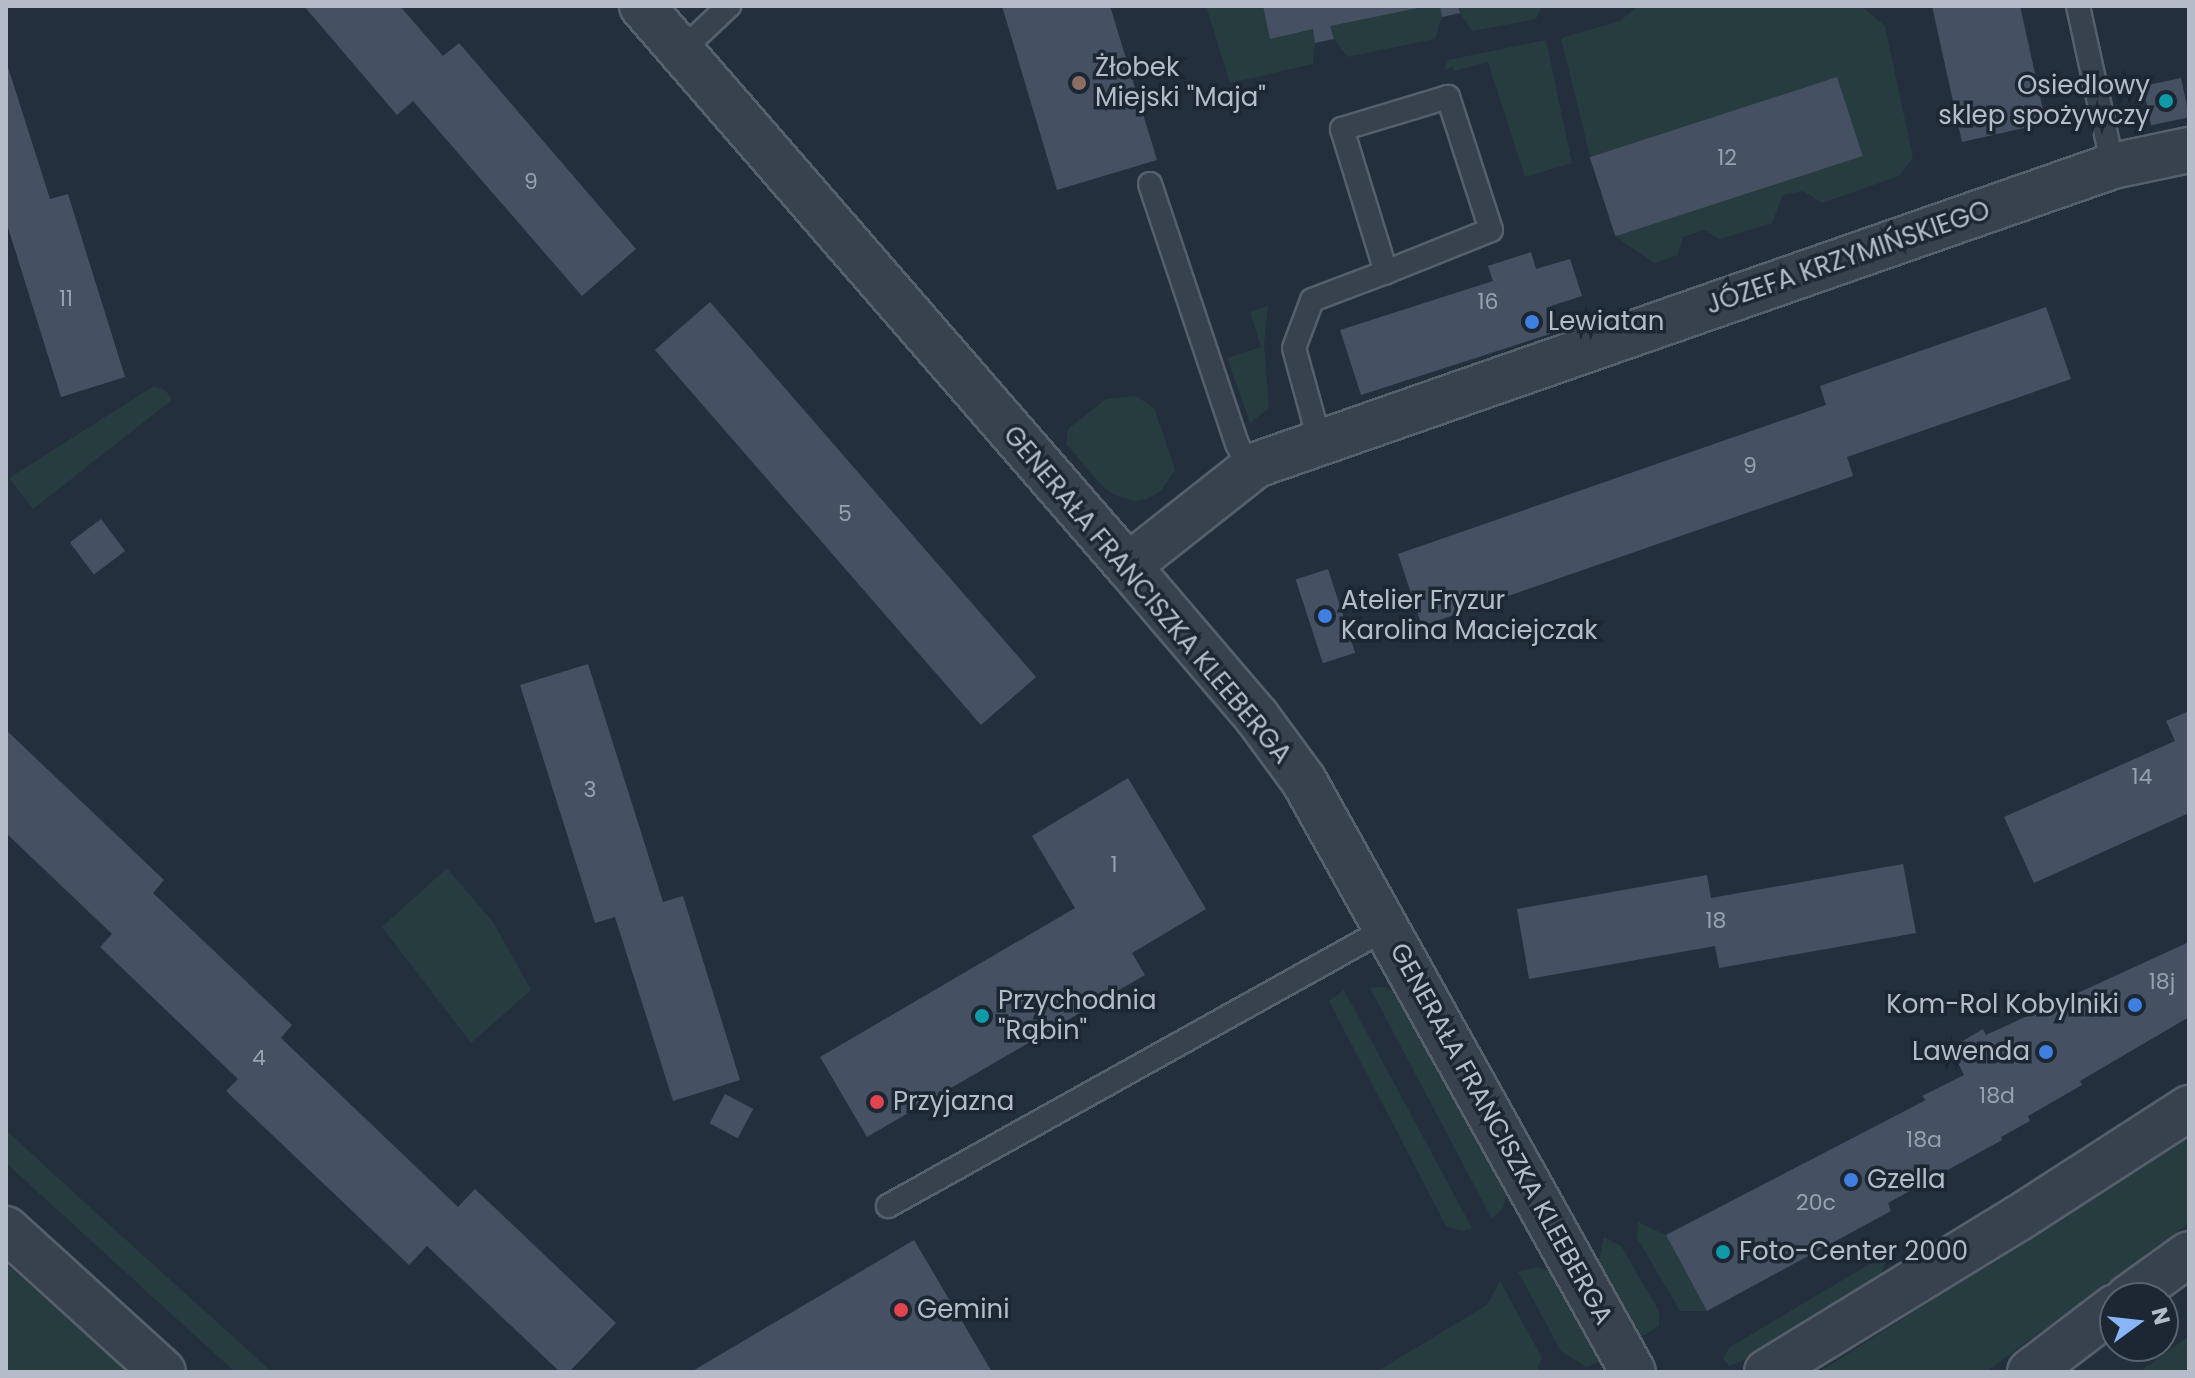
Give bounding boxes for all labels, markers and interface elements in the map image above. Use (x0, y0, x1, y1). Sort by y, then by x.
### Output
place label: Żłobek Miejski "Maja" (1095, 52, 1266, 114)
place label: Osiedlowy sklep spożywczy (1938, 70, 2150, 132)
marker: Żłobek Miejski "Maja" (1070, 74, 1088, 92)
marker: Osiedlowy sklep spożywczy (2157, 92, 2175, 110)
house number: 12 (1717, 145, 1737, 171)
house number: 9 (524, 169, 538, 195)
street label: JÓZEFA KRZYMIŃSKIEGO (1702, 195, 1994, 321)
house number: 11 (59, 286, 73, 312)
house number: 16 (1477, 289, 1499, 315)
place label: Lewiatan (1548, 306, 1664, 338)
marker: Lewiatan (1523, 313, 1541, 331)
street label: GENERAŁA FRANCISZKA KLEEBERGA (996, 420, 1298, 770)
house number: 9 (1743, 453, 1757, 479)
house number: 5 (838, 501, 852, 527)
place label: Atelier Fryzur Karolina Maciejczak (1341, 585, 1598, 646)
marker: Atelier Fryzur Karolina Maciejczak (1316, 607, 1334, 625)
house number: 14 (2132, 764, 2152, 790)
house number: 3 (584, 777, 596, 803)
house number: 1 (1110, 852, 1118, 878)
house number: 18 (1706, 908, 1726, 934)
street label: GENERAŁA FRANCISZKA KLEEBERGA (1383, 938, 1619, 1330)
house number: 18j (2149, 969, 2175, 995)
place label: Przychodnia "Rąbin" (998, 985, 1156, 1046)
place label: Kom-Rol Kobylniki (1886, 989, 2119, 1021)
marker: Kom-Rol Kobylniki (2126, 996, 2144, 1014)
marker: Przychodnia "Rąbin" (973, 1007, 991, 1025)
place label: Lawenda (1912, 1036, 2030, 1068)
marker: Lawenda (2037, 1043, 2055, 1061)
house number: 4 (252, 1045, 266, 1071)
house number: 18d (1979, 1083, 2015, 1109)
place label: Przyjazna (893, 1086, 1014, 1118)
marker: Przyjazna (868, 1093, 886, 1111)
house number: 18a (1906, 1127, 1942, 1153)
place label: Gzella (1867, 1164, 1946, 1196)
marker: Gzella (1842, 1171, 1860, 1189)
house number: 20c (1796, 1190, 1836, 1216)
place label: Foto-Center 2000 (1739, 1236, 1968, 1268)
marker: Foto-Center 2000 (1714, 1243, 1732, 1261)
north arrow (2099, 1282, 2179, 1362)
place label: Gemini (917, 1294, 1010, 1326)
marker: Gemini (892, 1301, 910, 1319)
text: N (2144, 1304, 2178, 1328)

